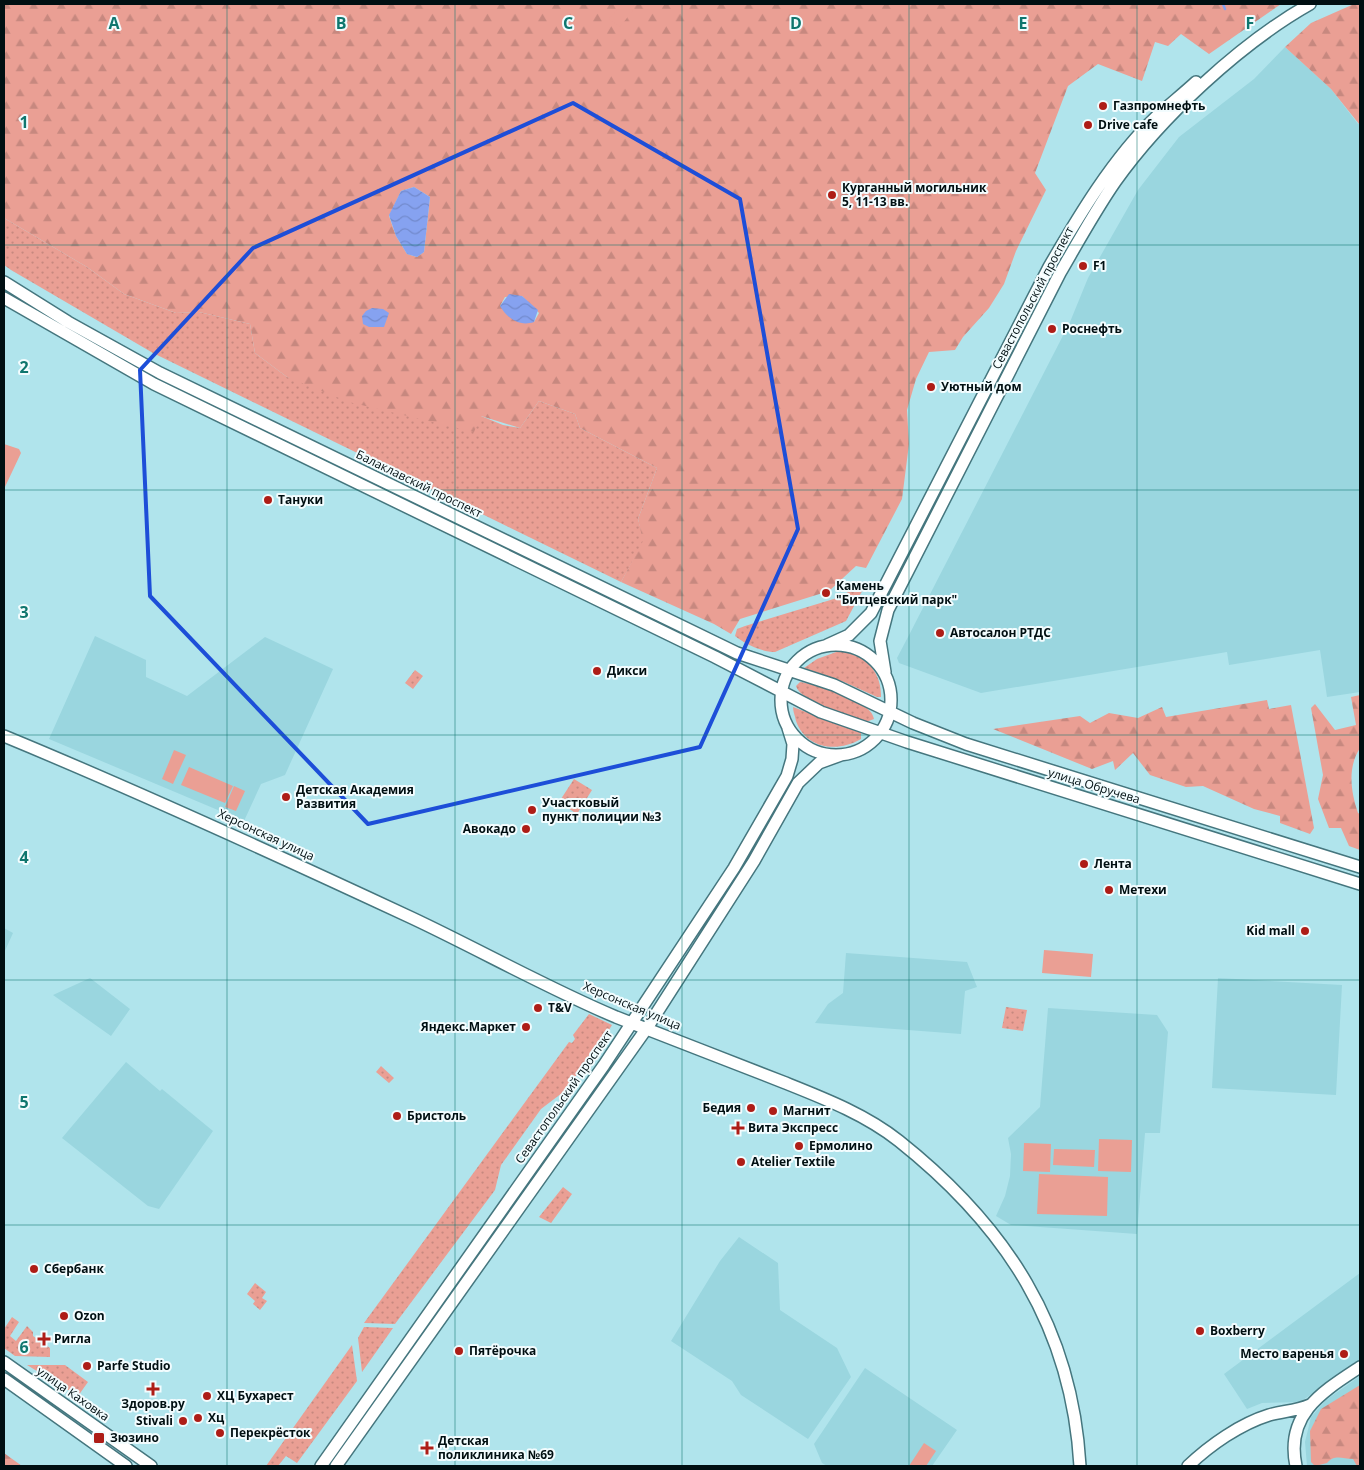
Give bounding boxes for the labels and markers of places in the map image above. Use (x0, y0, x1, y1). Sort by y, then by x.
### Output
place label: Газпромнефть (1113, 97, 1205, 114)
marker: Газпромнефть (1097, 100, 1109, 112)
place label: Drive cafe (1098, 116, 1158, 133)
marker: Drive cafe (1082, 119, 1094, 131)
place label: Курганный могильник 5, 11-13 вв. (842, 179, 987, 210)
marker: Курганный могильник 5, 11-13 вв. (826, 189, 838, 201)
place label: F1 (1093, 257, 1106, 274)
marker: F1 (1077, 260, 1089, 272)
place label: Роснефть (1062, 320, 1122, 337)
marker: Роснефть (1046, 323, 1058, 335)
place label: Уютный дом (941, 378, 1022, 395)
marker: Уютный дом (925, 381, 937, 393)
place label: Тануки (278, 491, 323, 508)
marker: Тануки (262, 494, 274, 506)
place label: Камень "Битцевский парк" (836, 577, 957, 608)
marker: Камень "Битцевский парк" (820, 587, 832, 599)
place label: Автосалон РТДС (950, 624, 1051, 641)
marker: Автосалон РТДС (934, 627, 946, 639)
place label: Дикси (607, 662, 647, 679)
marker: Дикси (591, 665, 603, 677)
place label: Детская Академия Развития (296, 781, 414, 812)
marker: Детская Академия Развития (280, 791, 292, 803)
place label: Участковый пункт полиции №3 (542, 794, 661, 825)
marker: Участковый пункт полиции №3 (526, 804, 538, 816)
place label: Авокадо (463, 820, 516, 837)
marker: Авокадо (520, 823, 532, 835)
place label: Лента (1094, 855, 1132, 872)
marker: Лента (1078, 858, 1090, 870)
place label: Метехи (1119, 881, 1167, 898)
marker: Метехи (1103, 884, 1115, 896)
place label: Kid mall (1246, 922, 1295, 939)
marker: Kid mall (1299, 925, 1311, 937)
place label: T&V (548, 999, 572, 1016)
marker: T&V (532, 1002, 544, 1014)
place label: Яндекс.Маркет (420, 1018, 516, 1035)
marker: Яндекс.Маркет (520, 1021, 532, 1033)
place label: Бедия (703, 1099, 741, 1116)
marker: Бедия (745, 1102, 757, 1114)
place label: Магнит (783, 1102, 831, 1119)
marker: Магнит (767, 1105, 779, 1117)
place label: Бристоль (407, 1107, 466, 1124)
marker: Бристоль (391, 1110, 403, 1122)
place label: Вита Экспресс (748, 1119, 838, 1136)
marker: Вита Экспресс (732, 1122, 744, 1134)
place label: Ермолино (809, 1137, 873, 1154)
marker: Ермолино (793, 1140, 805, 1152)
place label: Atelier Textile (751, 1153, 835, 1170)
marker: Atelier Textile (735, 1156, 747, 1168)
place label: Сбербанк (44, 1260, 104, 1277)
marker: Сбербанк (28, 1263, 40, 1275)
place label: Ozon (74, 1307, 105, 1324)
marker: Ozon (58, 1310, 70, 1322)
place label: Boxberry (1210, 1322, 1265, 1339)
marker: Boxberry (1194, 1325, 1206, 1337)
place label: Ригла (54, 1330, 91, 1347)
marker: Ригла (38, 1333, 50, 1345)
place label: Пятёрочка (469, 1342, 536, 1359)
marker: Пятёрочка (453, 1345, 465, 1357)
place label: Место варенья (1240, 1345, 1334, 1362)
marker: Место варенья (1338, 1348, 1350, 1360)
place label: Parfe Studio (97, 1357, 170, 1374)
marker: Parfe Studio (81, 1360, 93, 1372)
marker: Здоров.ру (147, 1383, 159, 1395)
place label: ХЦ Бухарест (217, 1387, 294, 1404)
marker: ХЦ Бухарест (201, 1390, 213, 1402)
place label: Здоров.ру (121, 1395, 185, 1412)
place label: Хц (208, 1409, 225, 1426)
place label: Stivali (136, 1412, 173, 1429)
marker: Хц (192, 1412, 204, 1424)
marker: Stivali (177, 1415, 189, 1427)
place label: Перекрёсток (230, 1424, 311, 1441)
marker: Перекрёсток (214, 1427, 226, 1439)
place label: Зюзино (110, 1429, 159, 1446)
marker: Зюзино (92, 1431, 106, 1445)
place label: Детская поликлиника №69 (438, 1432, 554, 1463)
marker: Детская поликлиника №69 (420, 1441, 434, 1455)

